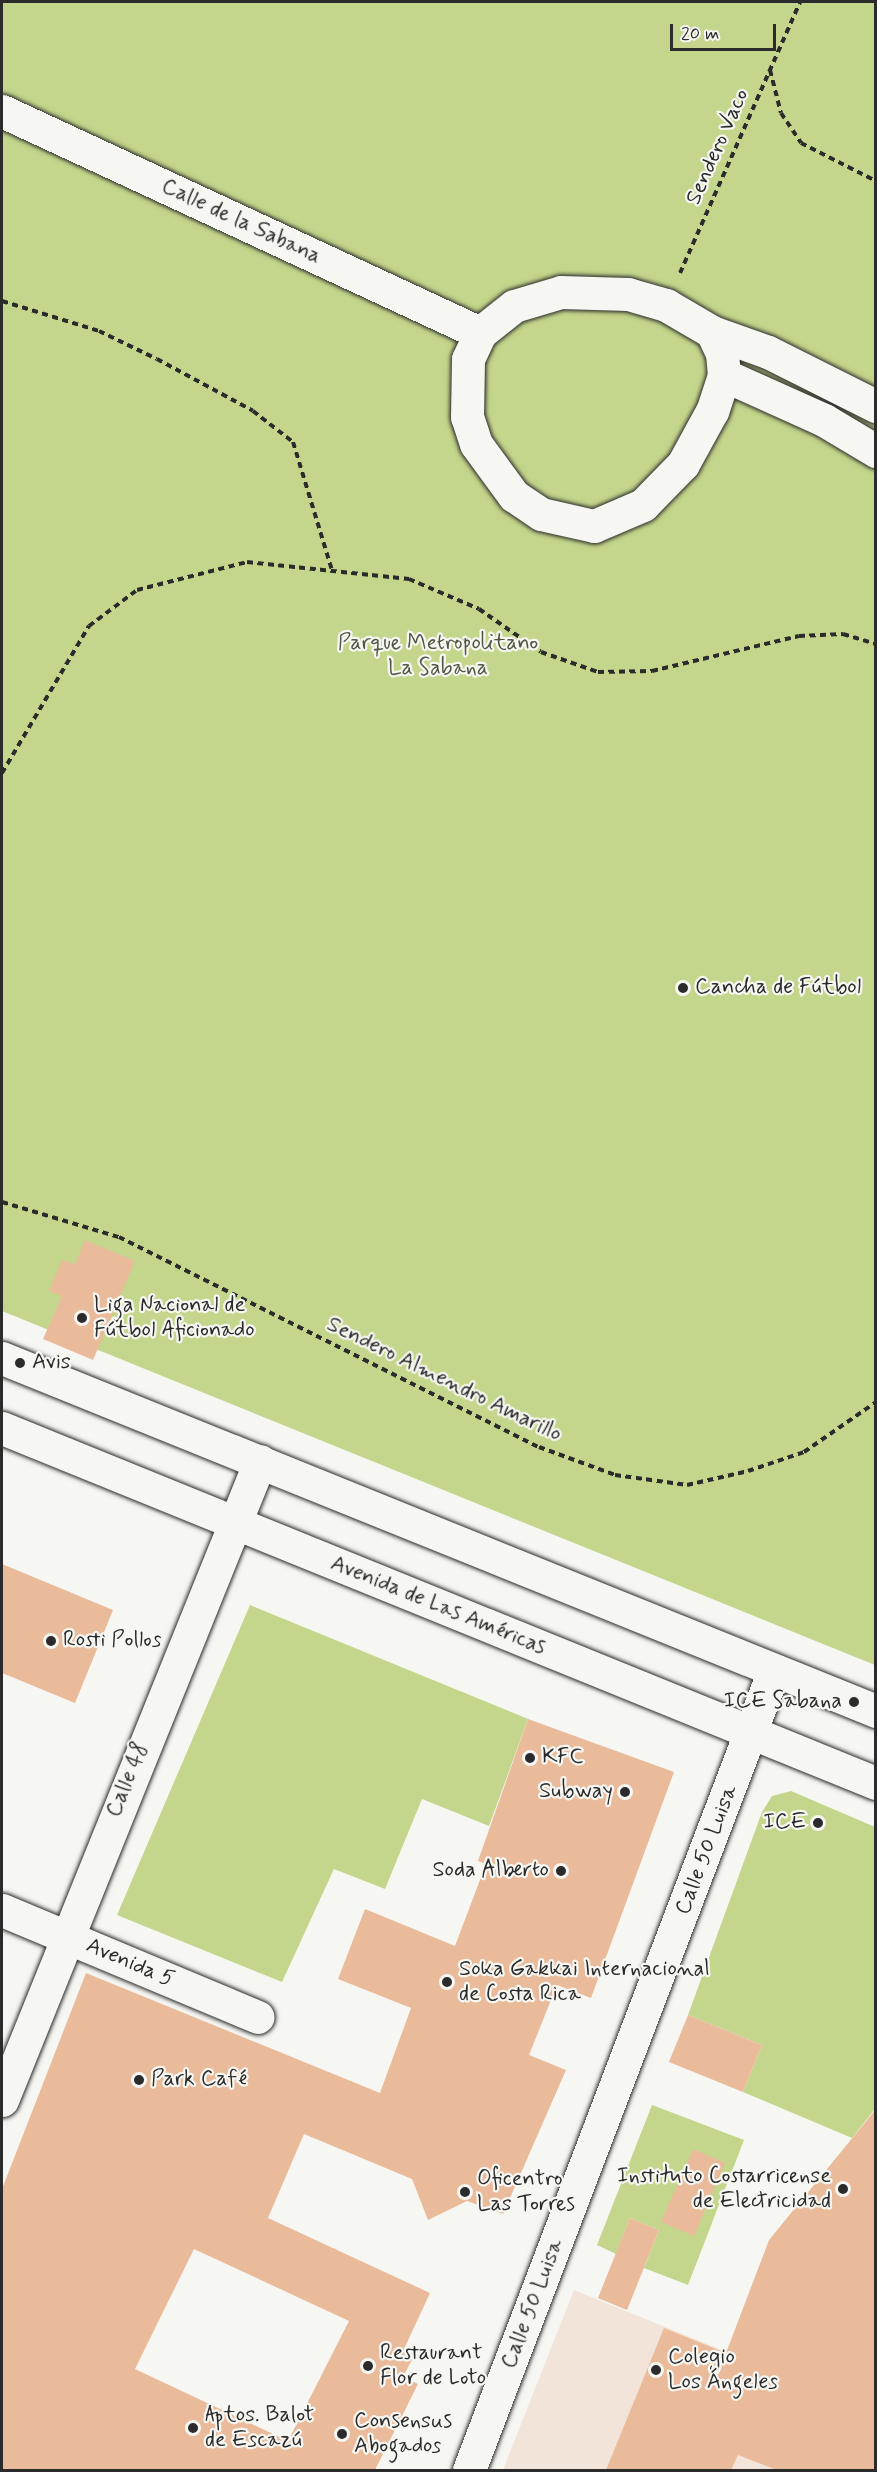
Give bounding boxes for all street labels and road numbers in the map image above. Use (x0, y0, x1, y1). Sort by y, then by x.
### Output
street label: Sendero Vaco (681, 85, 755, 209)
street label: Calle de la Sabana (154, 172, 328, 272)
street label: Sendero Almendro Amarillo (322, 1312, 566, 1448)
street label: Avenida de Las Américas (325, 1550, 551, 1662)
street label: Calle 48 (101, 1739, 155, 1821)
street label: Calle 50 Luisa (670, 1782, 744, 1918)
street label: Avenida 5 (82, 1933, 178, 1993)
street label: Calle 50 Luisa (496, 2236, 570, 2372)

